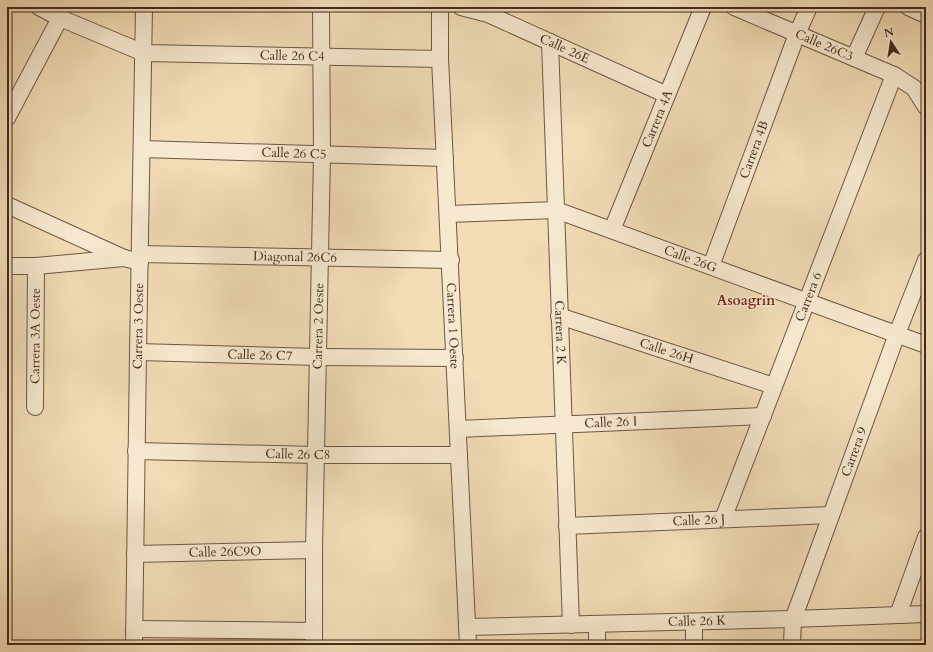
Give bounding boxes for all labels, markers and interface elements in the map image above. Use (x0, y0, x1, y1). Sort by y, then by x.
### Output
north arrow (871, 22, 911, 62)
text: N (883, 24, 896, 41)
street label: Calle 26C3 (792, 25, 856, 66)
street label: Calle 26E (537, 30, 592, 68)
street label: Calle 26 C4 (260, 46, 325, 66)
street label: Carrera 4A (638, 87, 677, 150)
street label: Carrera 4B (735, 118, 773, 181)
street label: Calle 26 C5 (261, 144, 327, 163)
street label: Calle 26G (661, 241, 719, 277)
street label: Diagonal 26C6 (253, 247, 337, 267)
street label: Carrera 6 (791, 269, 826, 324)
street label: Carrera 2 Oeste (309, 282, 328, 370)
street label: Carrera 1 Oeste (442, 282, 464, 369)
street label: Carrera 3 Oeste (129, 283, 148, 369)
street label: Carrera 3A Oeste (26, 288, 45, 384)
district label: Asoagrin (717, 291, 775, 310)
street label: Carrera 2 K (550, 300, 570, 366)
street label: Calle 26H (637, 334, 696, 368)
street label: Calle 26 C7 (227, 345, 293, 365)
street label: Calle 26 I (584, 412, 638, 433)
street label: Carrera 9 (837, 424, 872, 479)
street label: Calle 26 C8 (265, 445, 330, 464)
street label: Calle 26 J (672, 510, 726, 531)
street label: Calle 26C9O (188, 542, 262, 562)
street label: Calle 26 K (668, 612, 727, 631)

